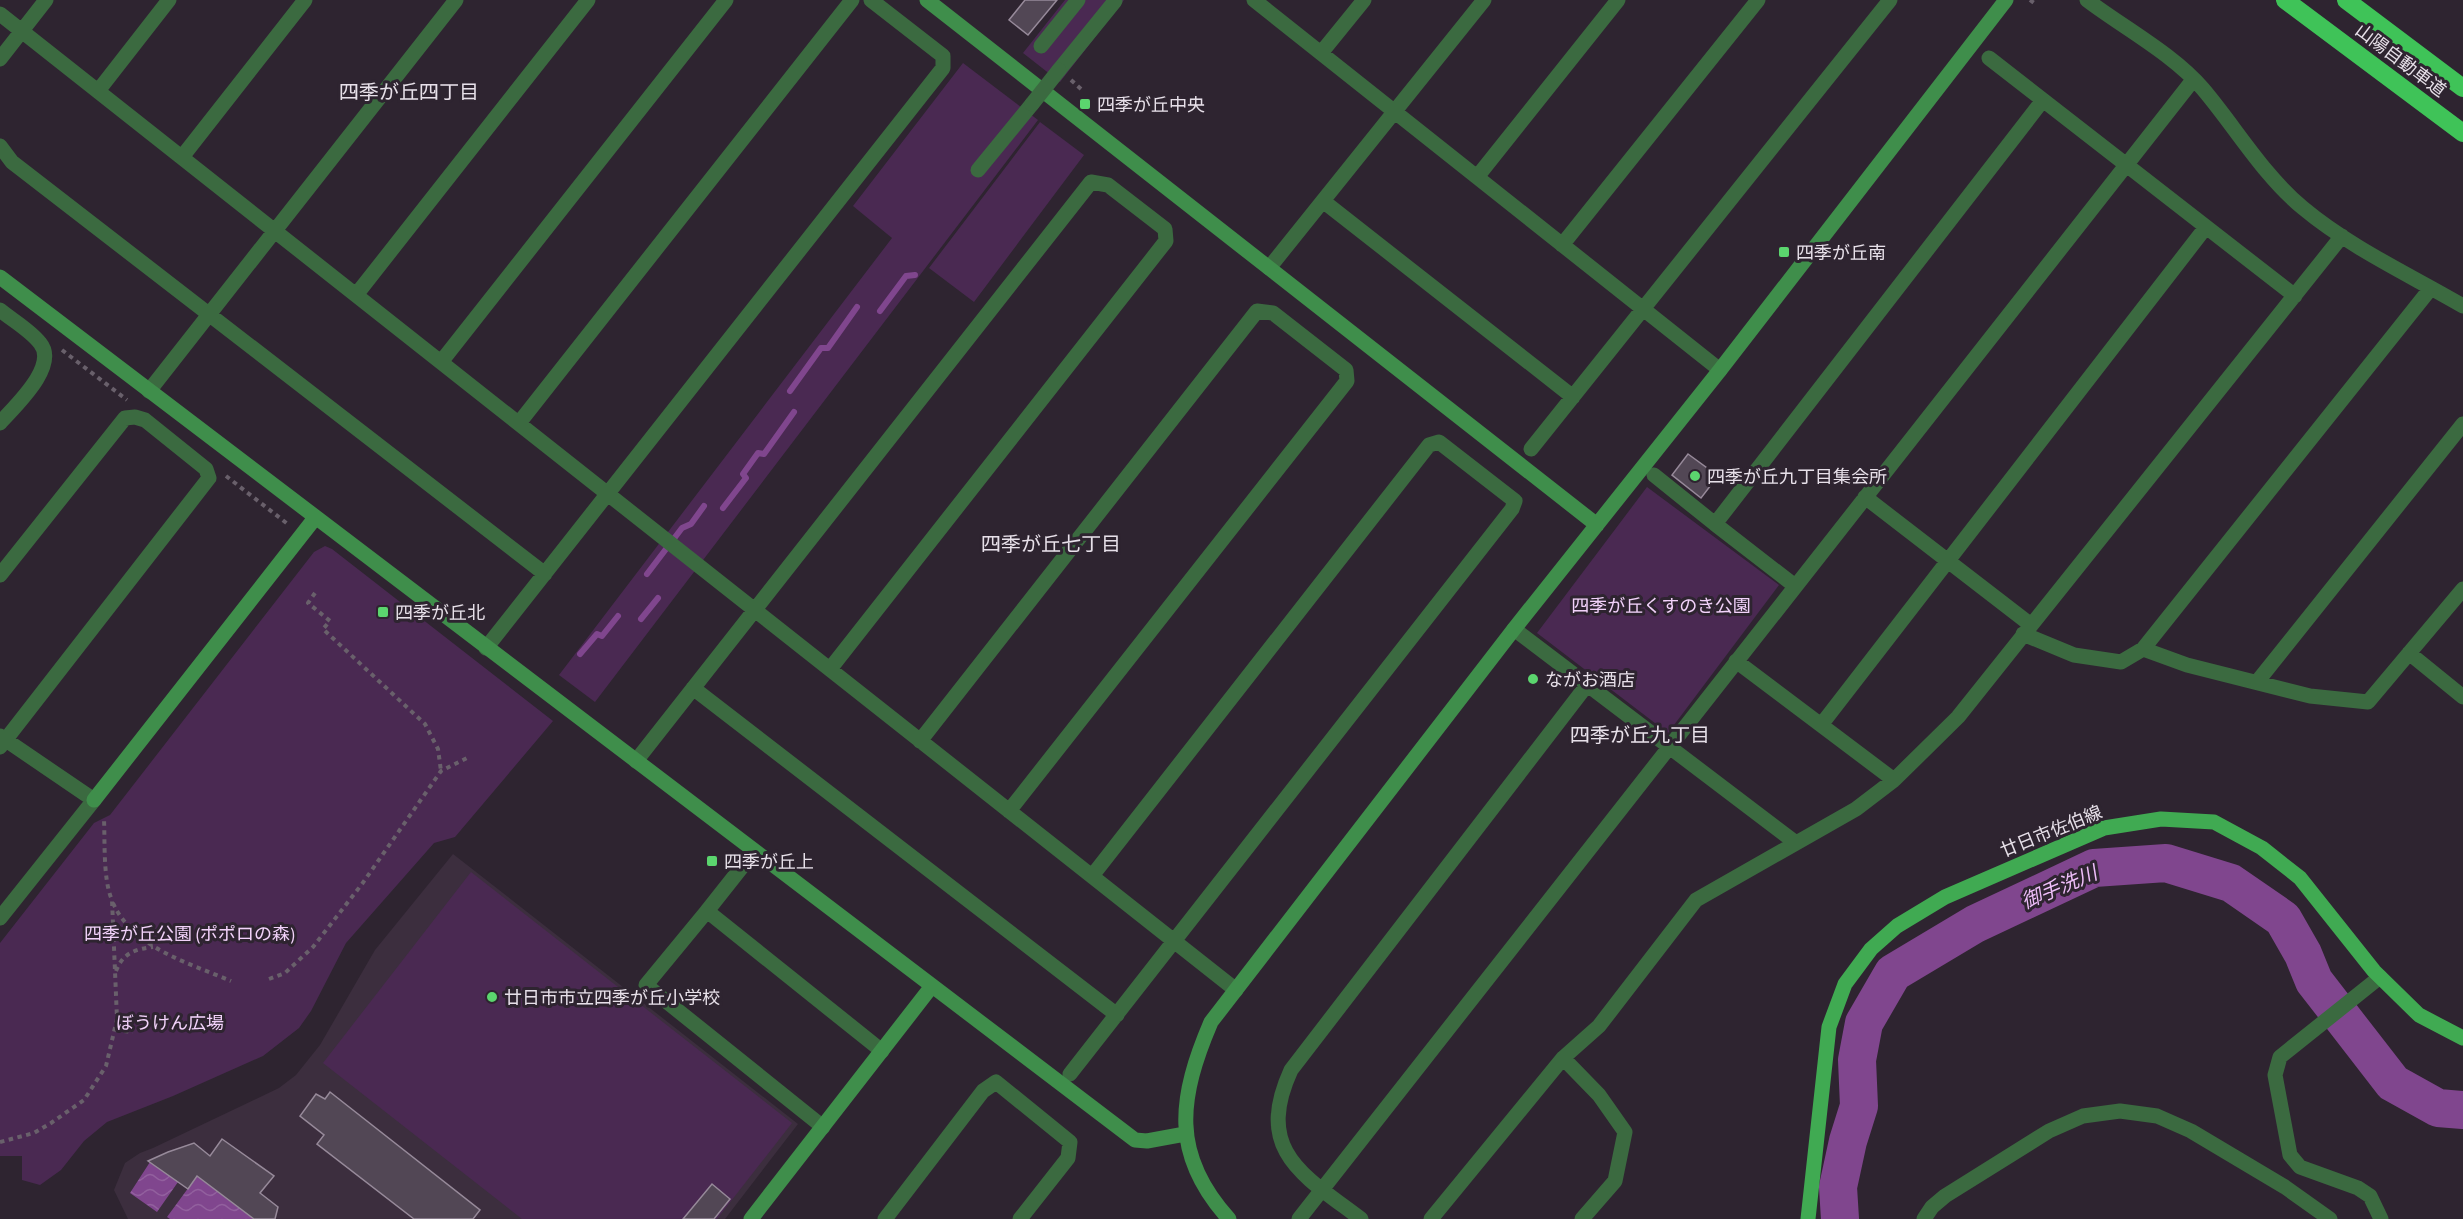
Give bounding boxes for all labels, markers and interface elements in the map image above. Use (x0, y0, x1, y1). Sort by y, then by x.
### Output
street label: 山陽自動車道 (2351, 18, 2451, 102)
district label: 四季が丘四丁目 (339, 79, 479, 105)
place label: 四季が丘中央 (1097, 93, 1205, 116)
marker: 四季が丘中央 (1078, 97, 1092, 111)
place label: 四季が丘南 (1796, 241, 1886, 264)
marker: 四季が丘南 (1777, 245, 1791, 259)
place label: 四季が丘九丁目集会所 (1707, 465, 1887, 488)
marker: 四季が丘九丁目集会所 (1688, 469, 1702, 483)
district label: 四季が丘七丁目 (981, 531, 1121, 557)
park label: 四季が丘くすのき公園 (1571, 594, 1751, 617)
place label: 四季が丘北 (395, 601, 485, 624)
marker: 四季が丘北 (376, 605, 390, 619)
place label: ながお酒店 (1545, 668, 1635, 691)
marker: ながお酒店 (1526, 672, 1540, 686)
district label: 四季が丘九丁目 (1570, 722, 1710, 748)
street label: 廿日市佐伯線 (1997, 800, 2105, 862)
place label: 四季が丘上 (724, 850, 814, 873)
marker: 四季が丘上 (705, 854, 719, 868)
water label: 御手洗川 (2017, 859, 2103, 915)
park label: 四季が丘公園 (ポポロの森) (84, 922, 295, 945)
place label: 廿日市市立四季が丘小学校 (504, 986, 720, 1009)
marker: 廿日市市立四季が丘小学校 (485, 990, 499, 1004)
park label: ぼうけん広場 (116, 1011, 224, 1034)

